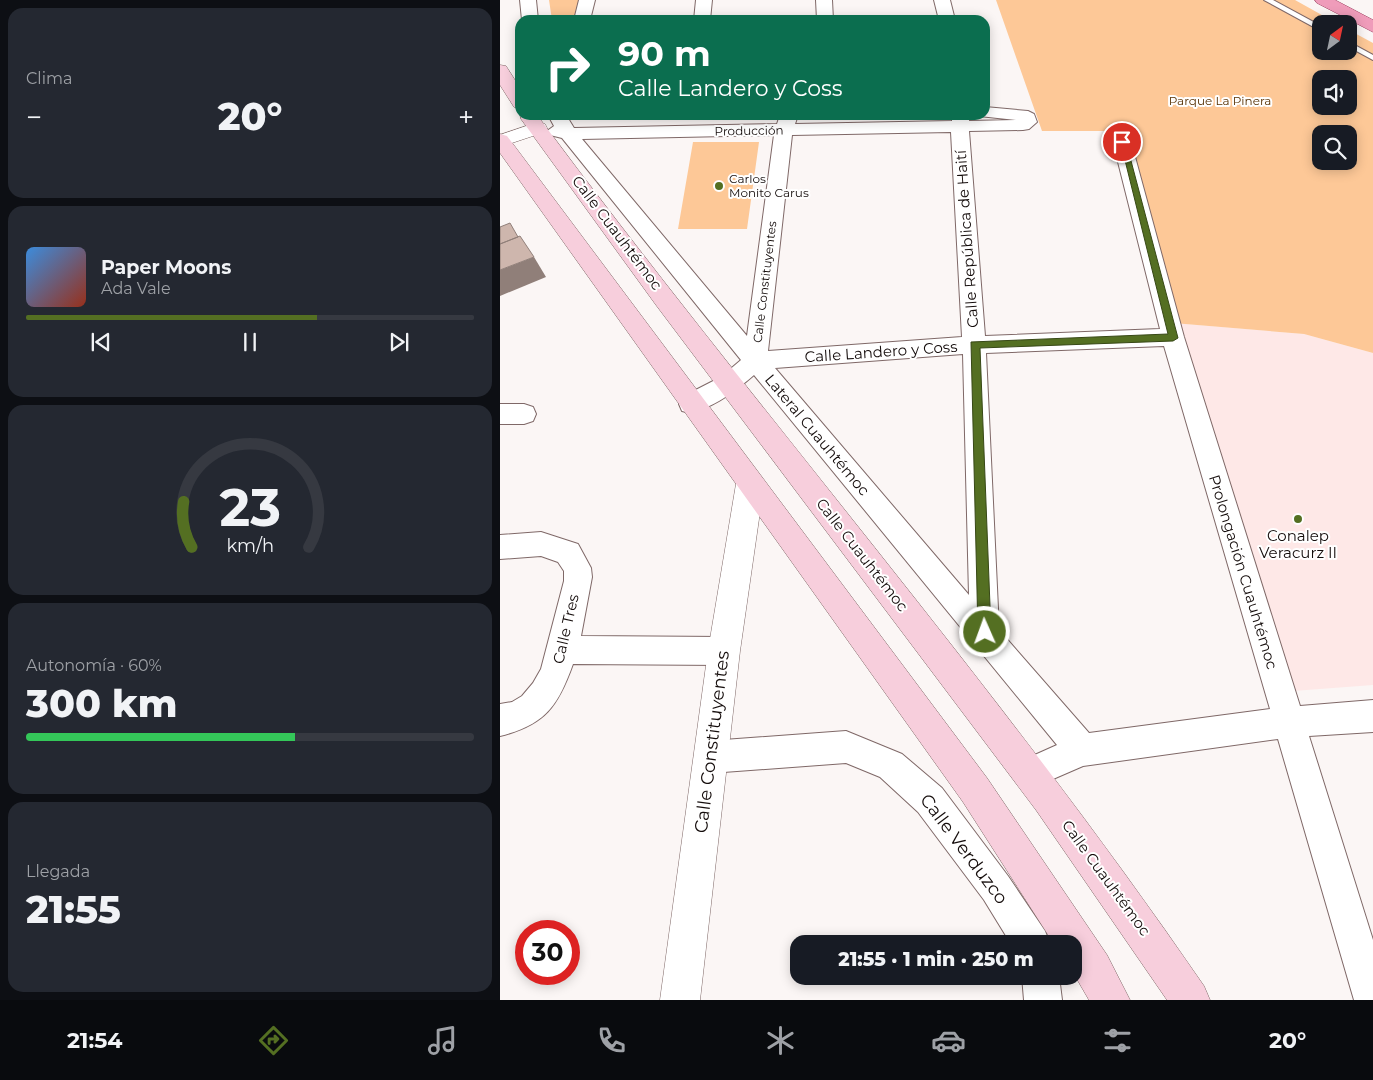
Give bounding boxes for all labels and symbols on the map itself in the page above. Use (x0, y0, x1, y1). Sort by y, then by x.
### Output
north arrow (1312, 15, 1358, 60)
park label: Parque La Pinera (1169, 93, 1271, 108)
pin (1101, 121, 1143, 163)
street label: Producción (714, 122, 784, 139)
street label: Calle República de Haití (951, 148, 982, 329)
place label: Carlos Monito Carus (729, 171, 809, 200)
street label: Calle Cuauhtémoc (568, 172, 667, 294)
marker: Carlos Monito Carus (713, 180, 725, 192)
street label: Calle Constituyentes (750, 220, 779, 344)
street label: Calle Landero y Coss (804, 337, 958, 366)
street label: Lateral Cuauhtémoc (761, 370, 874, 499)
street label: Prolongación Cuauhtémoc (1205, 472, 1282, 671)
street label: Calle Cuauhtémoc (812, 494, 913, 615)
marker: Conalep Veracurz II (1292, 513, 1304, 525)
place label: Conalep Veracurz II (1259, 526, 1337, 562)
street label: Calle Tres (548, 592, 583, 666)
position arrow (958, 605, 1010, 657)
street label: Calle Constituyentes (690, 649, 734, 834)
street label: Calle Verduzco (915, 789, 1013, 909)
street label: Calle Cuauhtémoc (1058, 816, 1155, 939)
speed limit sign: 30 (515, 920, 580, 985)

